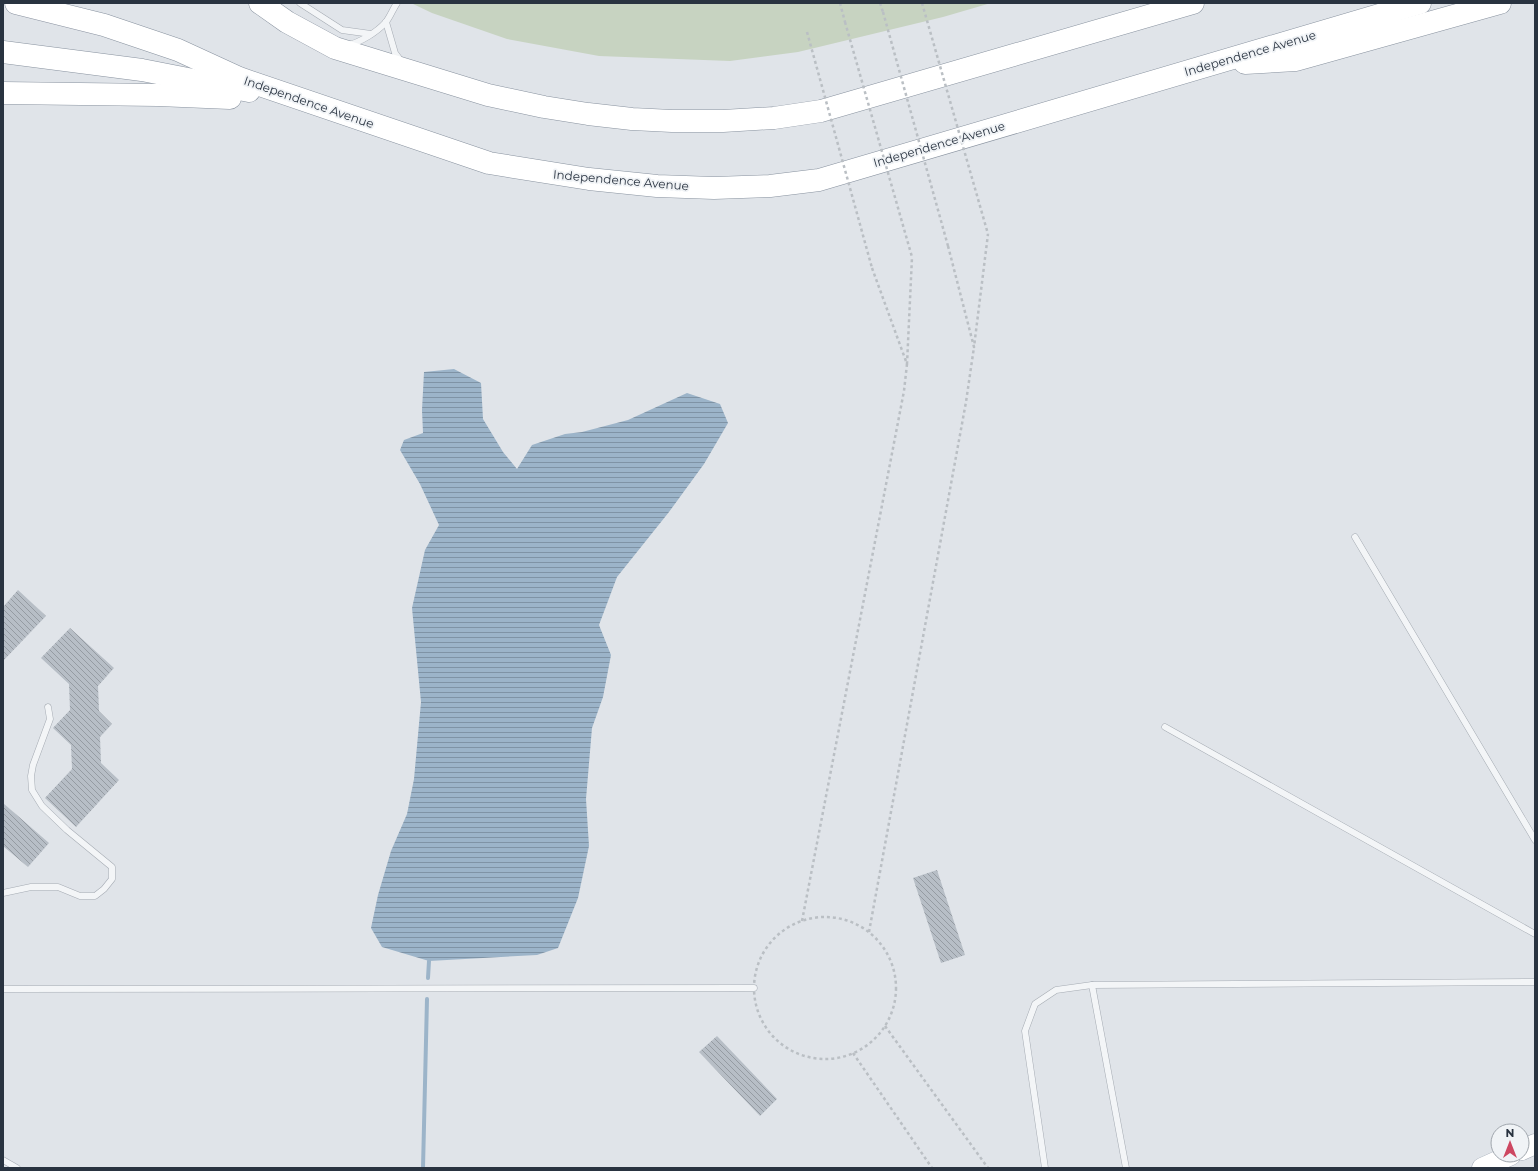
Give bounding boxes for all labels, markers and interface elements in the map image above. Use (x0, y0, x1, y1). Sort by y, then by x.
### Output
street label: Independence Avenue (1182, 27, 1318, 79)
street label: Independence Avenue (242, 73, 376, 131)
street label: Independence Avenue (871, 118, 1007, 170)
street label: Independence Avenue (552, 167, 690, 193)
north arrow (1490, 1123, 1530, 1163)
text: N (1506, 1126, 1514, 1140)

